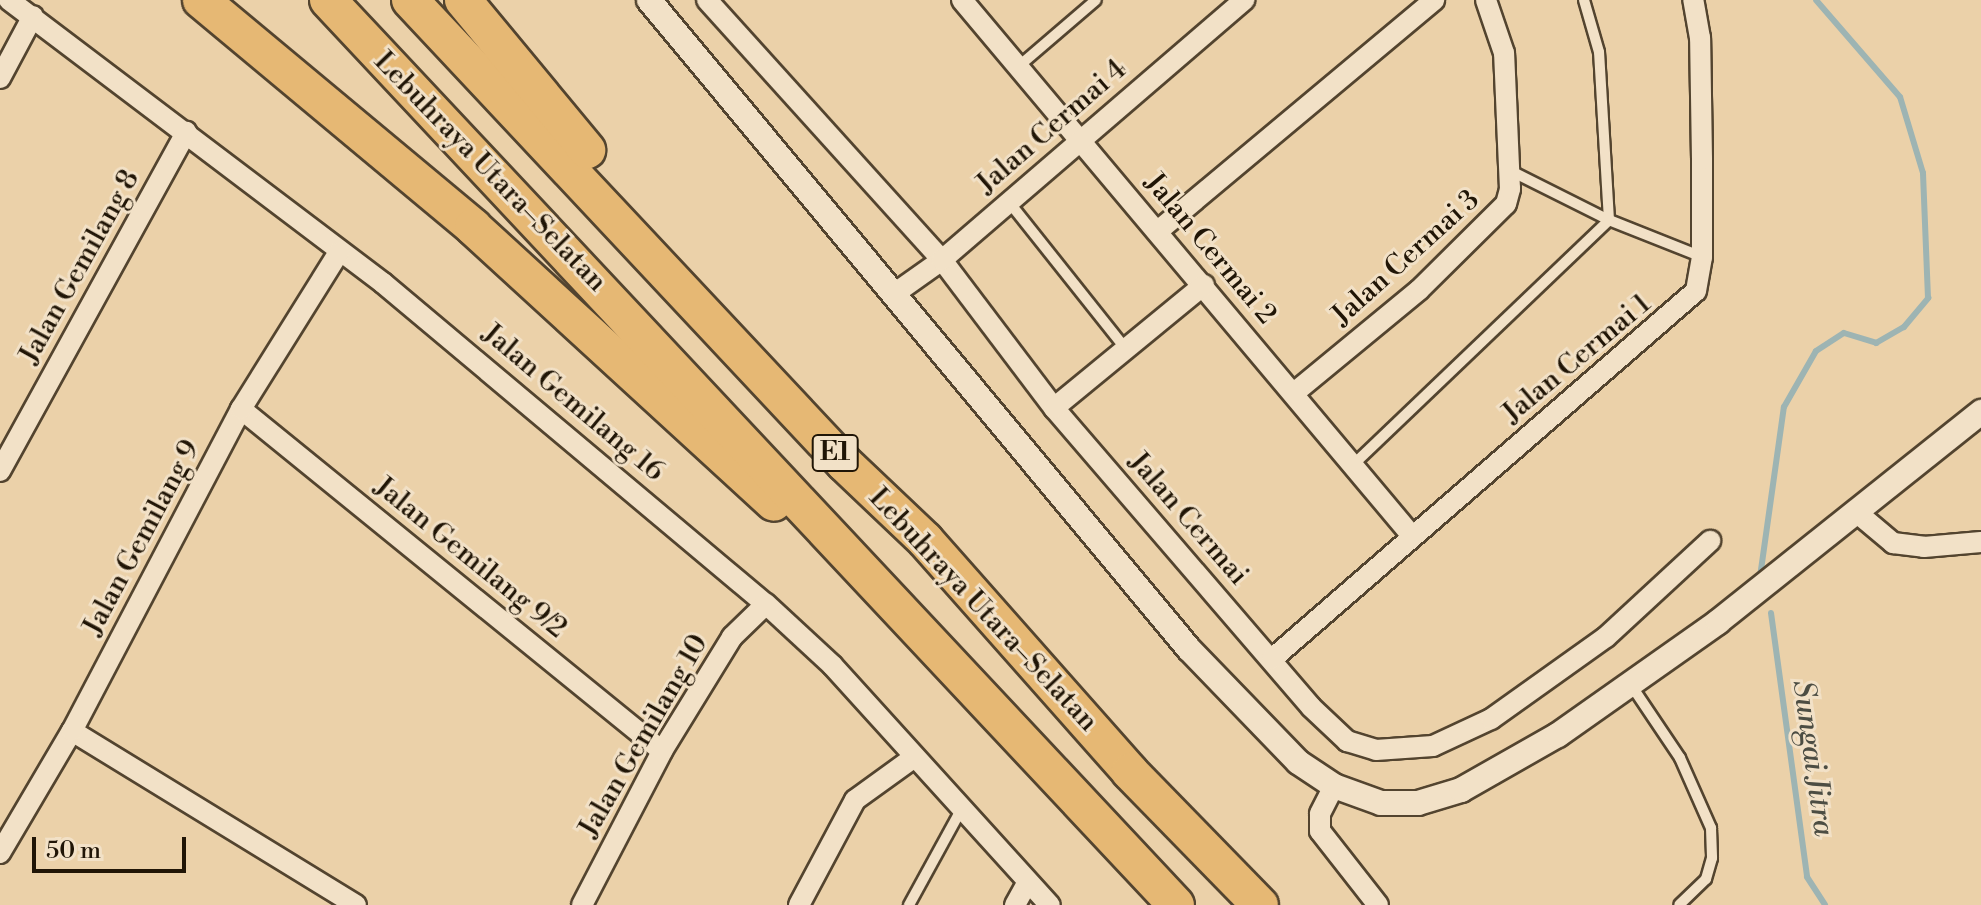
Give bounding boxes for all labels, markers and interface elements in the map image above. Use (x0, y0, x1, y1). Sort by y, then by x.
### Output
street label: Lebuhraya Utara–Selatan (367, 45, 613, 299)
street label: Jalan Cermai 4 (970, 53, 1134, 201)
street label: Jalan Gemilang 8 (13, 164, 147, 370)
street label: Jalan Cermai 2 (1137, 167, 1283, 331)
street label: Jalan Cermai 3 (1326, 183, 1486, 333)
street label: Jalan Cermai 1 (1496, 287, 1658, 431)
street label: Jalan Gemilang 16 (475, 317, 671, 489)
road number: E1 (811, 431, 859, 475)
street label: Jalan Gemilang 9 (76, 435, 208, 641)
street label: Jalan Cermai (1121, 446, 1255, 592)
street label: Jalan Gemilang 9/2 (367, 470, 573, 646)
street label: Lebuhraya Utara–Selatan (861, 481, 1105, 739)
street label: Jalan Gemilang 10 (572, 629, 716, 843)
water label: Sungai Jitra (1784, 678, 1842, 838)
scale bar (36, 821, 190, 871)
text: 50 m (46, 836, 101, 866)

